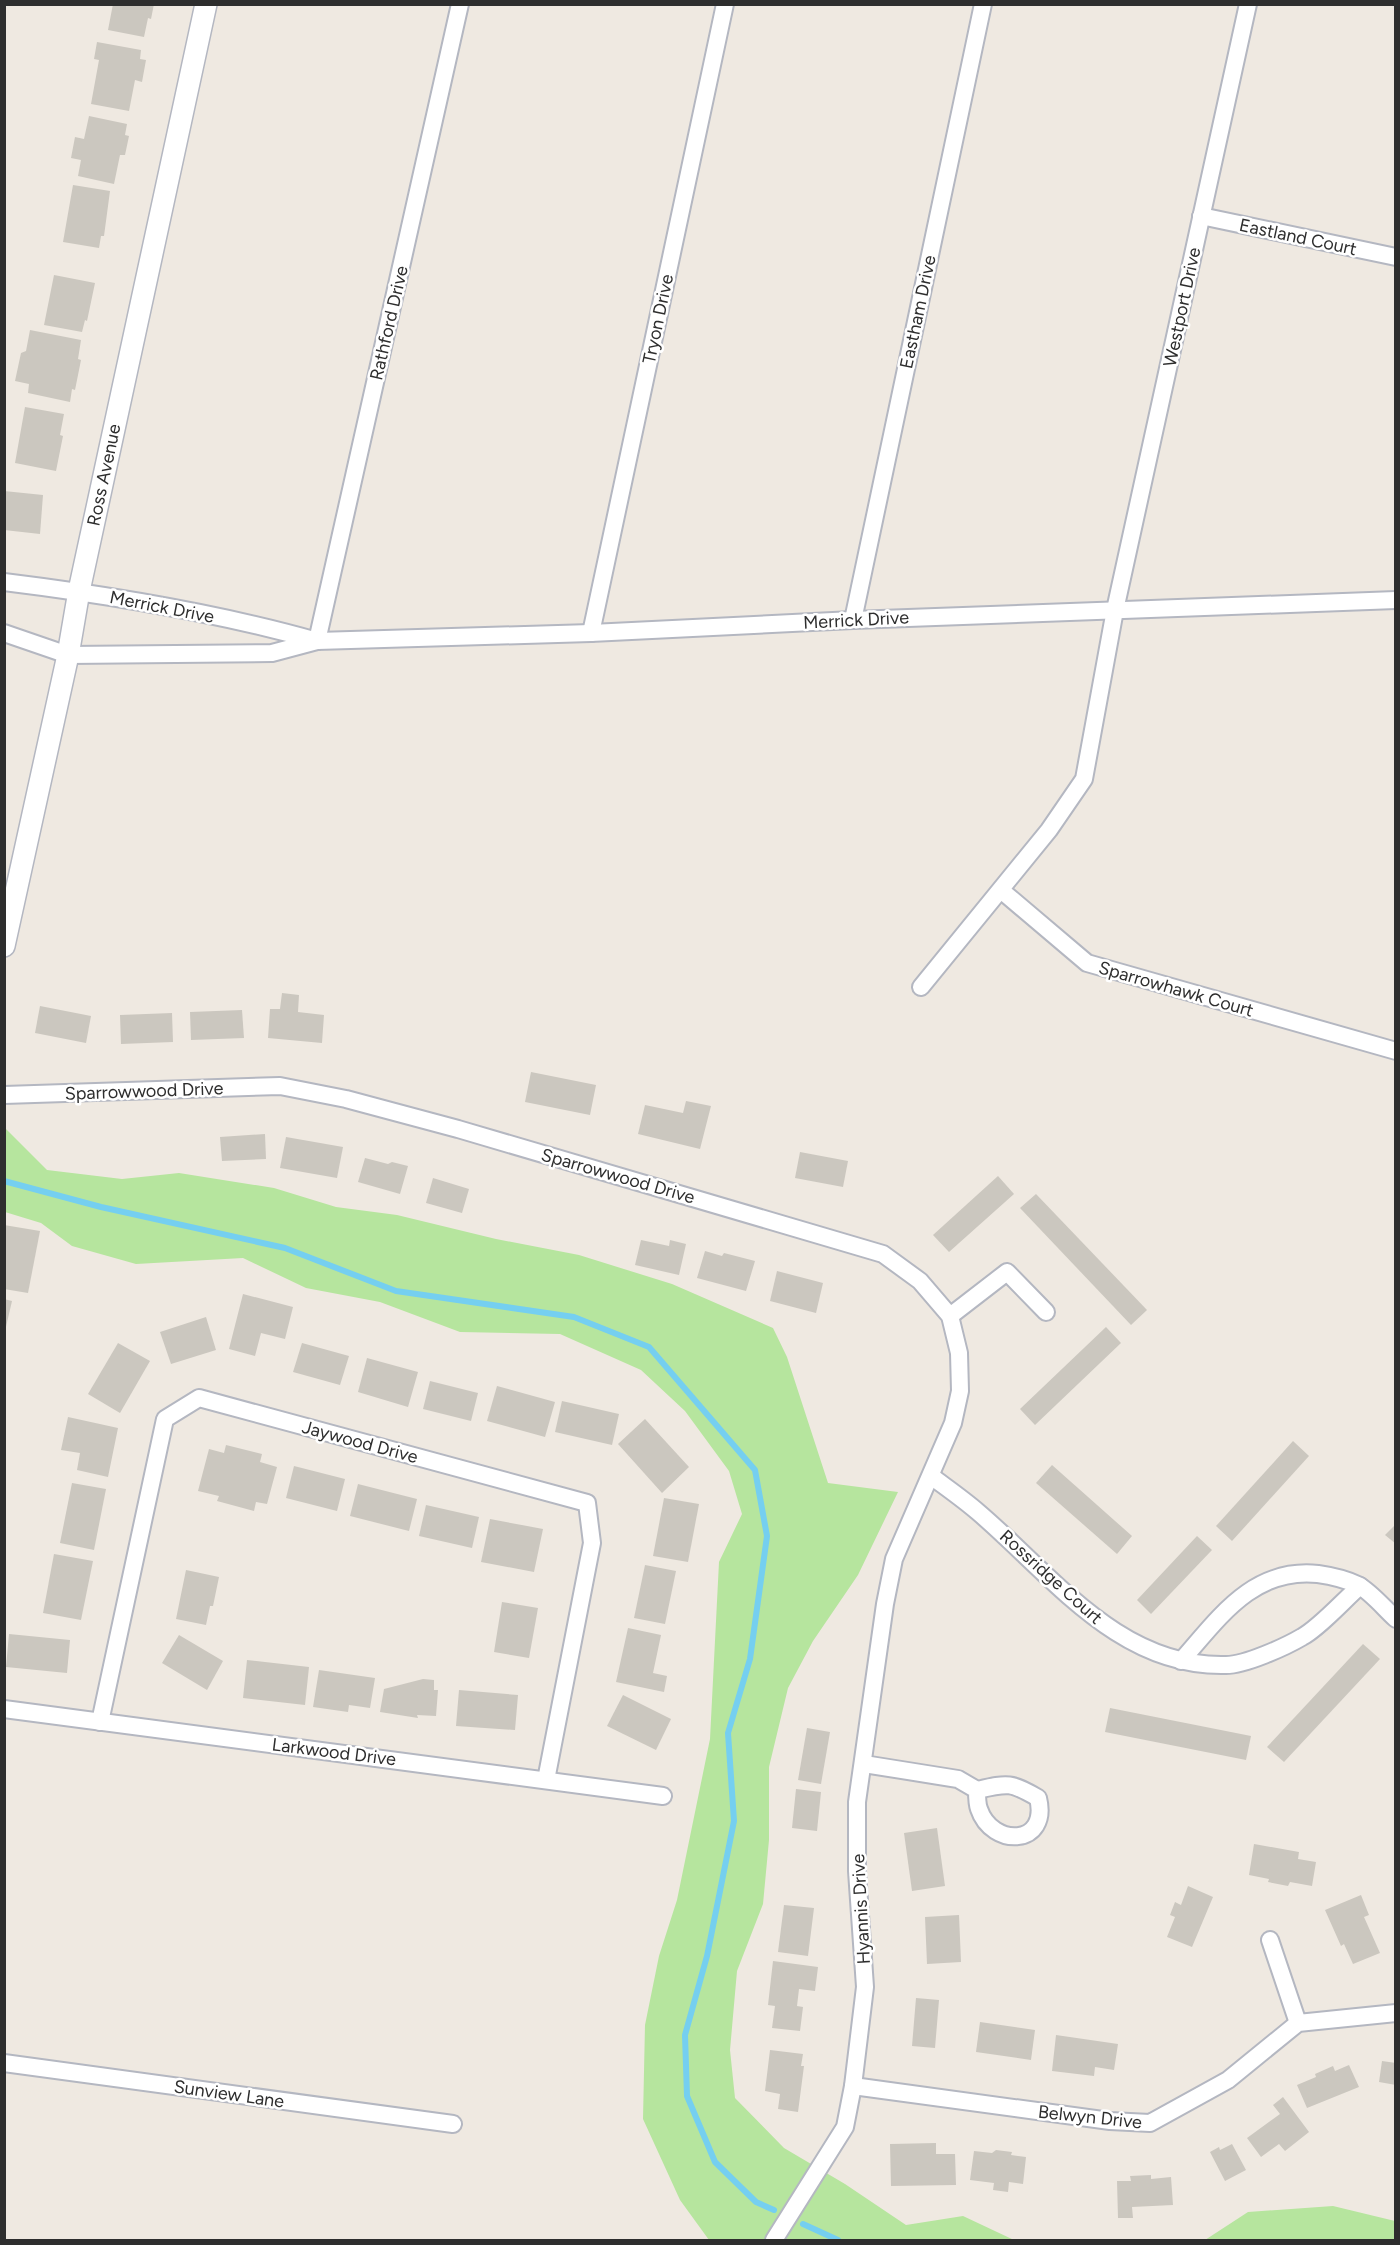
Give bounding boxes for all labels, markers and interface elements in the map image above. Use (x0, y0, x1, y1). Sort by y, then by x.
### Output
street label: Eastland Court (1237, 214, 1359, 260)
street label: Westport Drive (1159, 245, 1205, 369)
street label: Eastham Drive (895, 253, 941, 371)
street label: Rathford Drive (365, 263, 413, 382)
street label: Tryon Drive (638, 272, 678, 366)
street label: Ross Avenue (82, 422, 126, 528)
street label: Merrick Drive (108, 586, 216, 628)
street label: Merrick Drive (803, 606, 910, 634)
street label: Sparrowhawk Court (1096, 956, 1256, 1022)
street label: Sparrowwood Drive (64, 1077, 224, 1105)
street label: Sparrowwood Drive (539, 1144, 697, 1208)
street label: Jaywood Drive (300, 1416, 421, 1468)
street label: Rossridge Court (995, 1525, 1107, 1629)
street label: Larkwood Drive (271, 1733, 397, 1771)
street label: Hyannis Drive (847, 1853, 875, 1965)
street label: Sunview Lane (172, 2075, 286, 2113)
street label: Belwyn Drive (1037, 2101, 1143, 2133)

